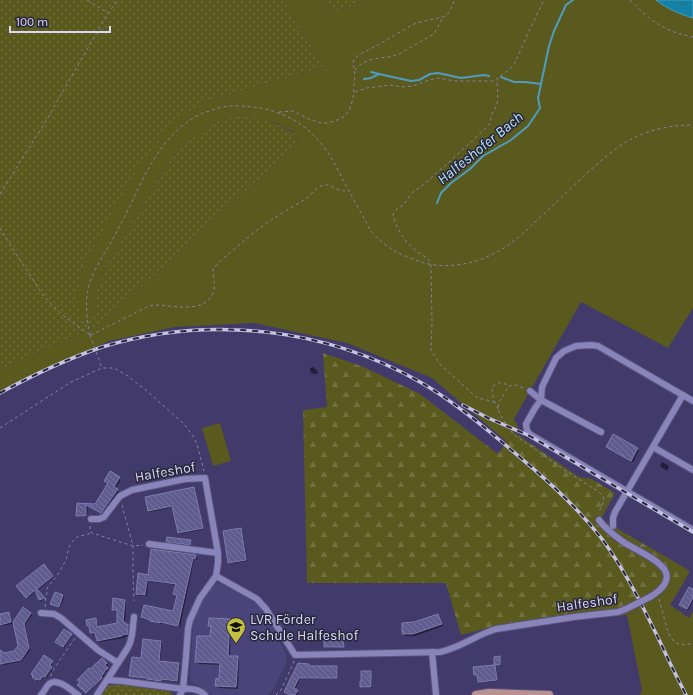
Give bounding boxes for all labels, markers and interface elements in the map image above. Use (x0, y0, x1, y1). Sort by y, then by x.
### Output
scale bar (10, 8, 110, 34)
text: 100 m (16, 15, 48, 29)
water label: Halfeshofer Bach (433, 108, 527, 188)
street label: Halfeshof (133, 458, 197, 486)
street label: Halfeshof (555, 590, 619, 616)
place label: LVR Förder Schule Halfeshof (250, 611, 358, 644)
school or university icon: LVR Förder Schule Halfeshof (225, 616, 247, 644)

